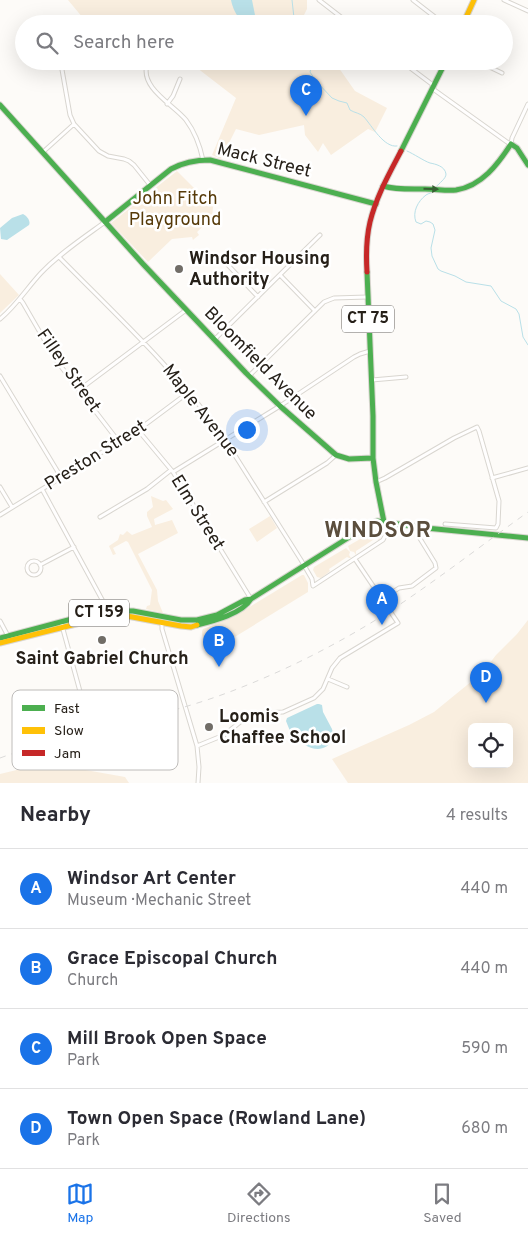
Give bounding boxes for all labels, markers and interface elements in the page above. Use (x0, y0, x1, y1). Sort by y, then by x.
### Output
search box (15, 15, 513, 70)
icon: search (33, 29, 61, 57)
text: Search here (73, 31, 175, 55)
pin: C (290, 75, 322, 116)
street label: Mack Street (215, 138, 313, 184)
one-way arrow (424, 185, 440, 193)
park label: John Fitch Playground (129, 188, 221, 232)
place label: Windsor Housing Authority (189, 248, 330, 292)
marker: Windsor Housing Authority (173, 263, 185, 275)
street label: Bloomfield Avenue (199, 303, 321, 425)
road number: CT 75 (342, 306, 394, 332)
street label: Filley Street (31, 325, 105, 417)
street label: Maple Avenue (156, 360, 244, 462)
street label: Preston Street (41, 415, 151, 497)
your location (234, 417, 260, 443)
street label: Elm Street (165, 471, 229, 555)
district label: WINDSOR (324, 518, 432, 545)
pin: A (366, 584, 398, 625)
road number: CT 159 (69, 600, 129, 626)
pin: B (203, 626, 235, 667)
marker: Saint Gabriel Church (96, 634, 108, 646)
place label: Saint Gabriel Church (15, 648, 189, 671)
pin: D (470, 662, 502, 703)
legend (12, 690, 178, 770)
text: Fast (54, 701, 80, 718)
place label: Loomis Chaffee School (219, 706, 346, 750)
marker: Loomis Chaffee School (203, 721, 215, 733)
text: Slow (54, 723, 84, 740)
map controls (468, 723, 513, 768)
button: locate (468, 723, 513, 768)
text: Jam (54, 746, 81, 763)
text: Nearby (20, 802, 91, 829)
text: 4 results (446, 806, 508, 826)
text: Windsor Art Center (67, 867, 236, 891)
text: A (30, 879, 42, 899)
text: 440 m (461, 879, 508, 899)
text: Museum · Mechanic Street (67, 891, 251, 911)
text: Grace Episcopal Church (67, 947, 278, 971)
text: B (30, 959, 42, 979)
text: 440 m (461, 959, 508, 979)
text: Church (67, 971, 118, 991)
text: Mill Brook Open Space (67, 1027, 267, 1051)
text: C (31, 1039, 41, 1059)
text: 590 m (461, 1039, 508, 1059)
text: Park (67, 1051, 100, 1071)
text: Town Open Space (Rowland Lane) (67, 1107, 366, 1131)
text: D (30, 1119, 42, 1139)
text: 680 m (461, 1119, 508, 1139)
text: Park (67, 1131, 100, 1151)
tab: Map (66, 1180, 94, 1227)
tab: Directions (227, 1180, 291, 1227)
tab: Saved (423, 1180, 462, 1227)

